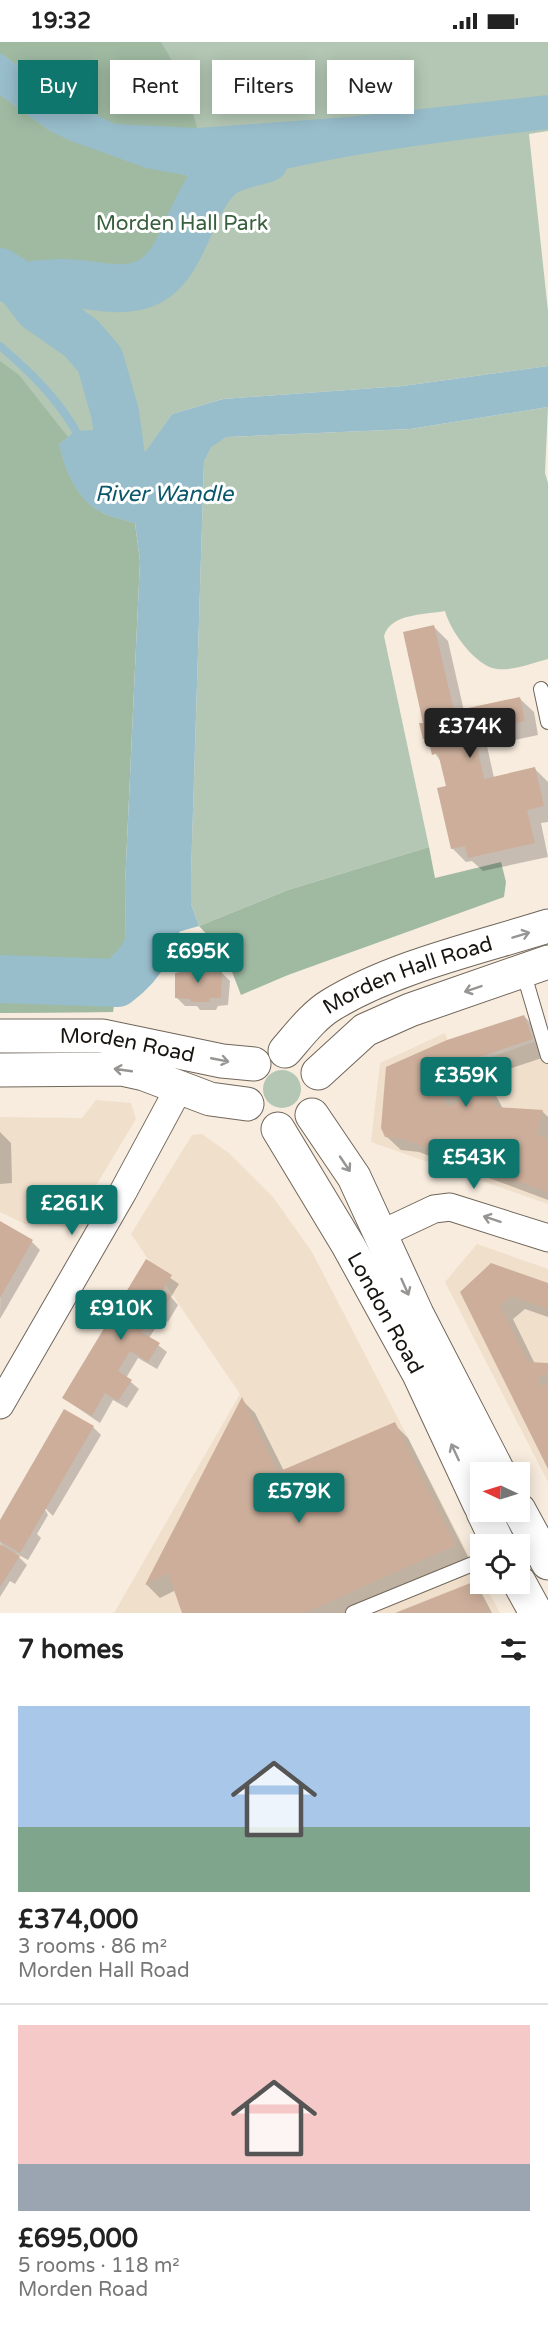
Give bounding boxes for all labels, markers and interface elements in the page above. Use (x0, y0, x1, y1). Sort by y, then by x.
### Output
text: 19:32 (30, 8, 91, 34)
chip: Buy (18, 60, 98, 114)
chip: Rent (110, 60, 200, 114)
chip: Filters (212, 60, 315, 114)
chip: New (327, 60, 414, 114)
park label: Morden Hall Park (96, 211, 268, 236)
water label: River Wandle (95, 481, 235, 507)
pin: £374K (428, 708, 512, 759)
text: £374K (438, 715, 502, 739)
one-way arrow (511, 929, 530, 940)
street label: Morden Hall Road (318, 931, 495, 1020)
pin: £695K (156, 933, 240, 984)
text: £695K (166, 940, 230, 964)
one-way arrow (464, 984, 483, 995)
street label: Morden Road (60, 1023, 197, 1067)
one-way arrow (209, 1055, 229, 1066)
pin: £359K (424, 1057, 508, 1108)
text: £359K (434, 1064, 498, 1088)
one-way arrow (114, 1065, 134, 1076)
pin: £543K (432, 1139, 516, 1190)
text: £543K (442, 1146, 506, 1170)
one-way arrow (339, 1155, 351, 1172)
pin: £261K (30, 1185, 114, 1236)
text: £261K (40, 1192, 104, 1216)
one-way arrow (483, 1213, 502, 1224)
street label: London Road (342, 1248, 429, 1378)
one-way arrow (400, 1278, 411, 1296)
pin: £910K (79, 1290, 163, 1341)
text: £910K (89, 1297, 153, 1321)
one-way arrow (449, 1444, 461, 1462)
north arrow (470, 1462, 530, 1522)
map controls (470, 1462, 530, 1594)
pin: £579K (257, 1473, 341, 1524)
text: £579K (267, 1480, 331, 1504)
button: locate (470, 1534, 530, 1594)
icon: filters (497, 1633, 530, 1666)
text: 7 homes (18, 1634, 124, 1665)
icon: home (220, 1745, 328, 1853)
text: £374,000 (18, 1904, 138, 1935)
text: 3 rooms · 86 m² (18, 1935, 167, 1959)
text: Morden Hall Road (18, 1959, 190, 1983)
icon: home (220, 2064, 328, 2172)
text: £695,000 (18, 2223, 138, 2254)
text: 5 rooms · 118 m² (18, 2254, 180, 2278)
text: Morden Road (18, 2278, 148, 2302)

